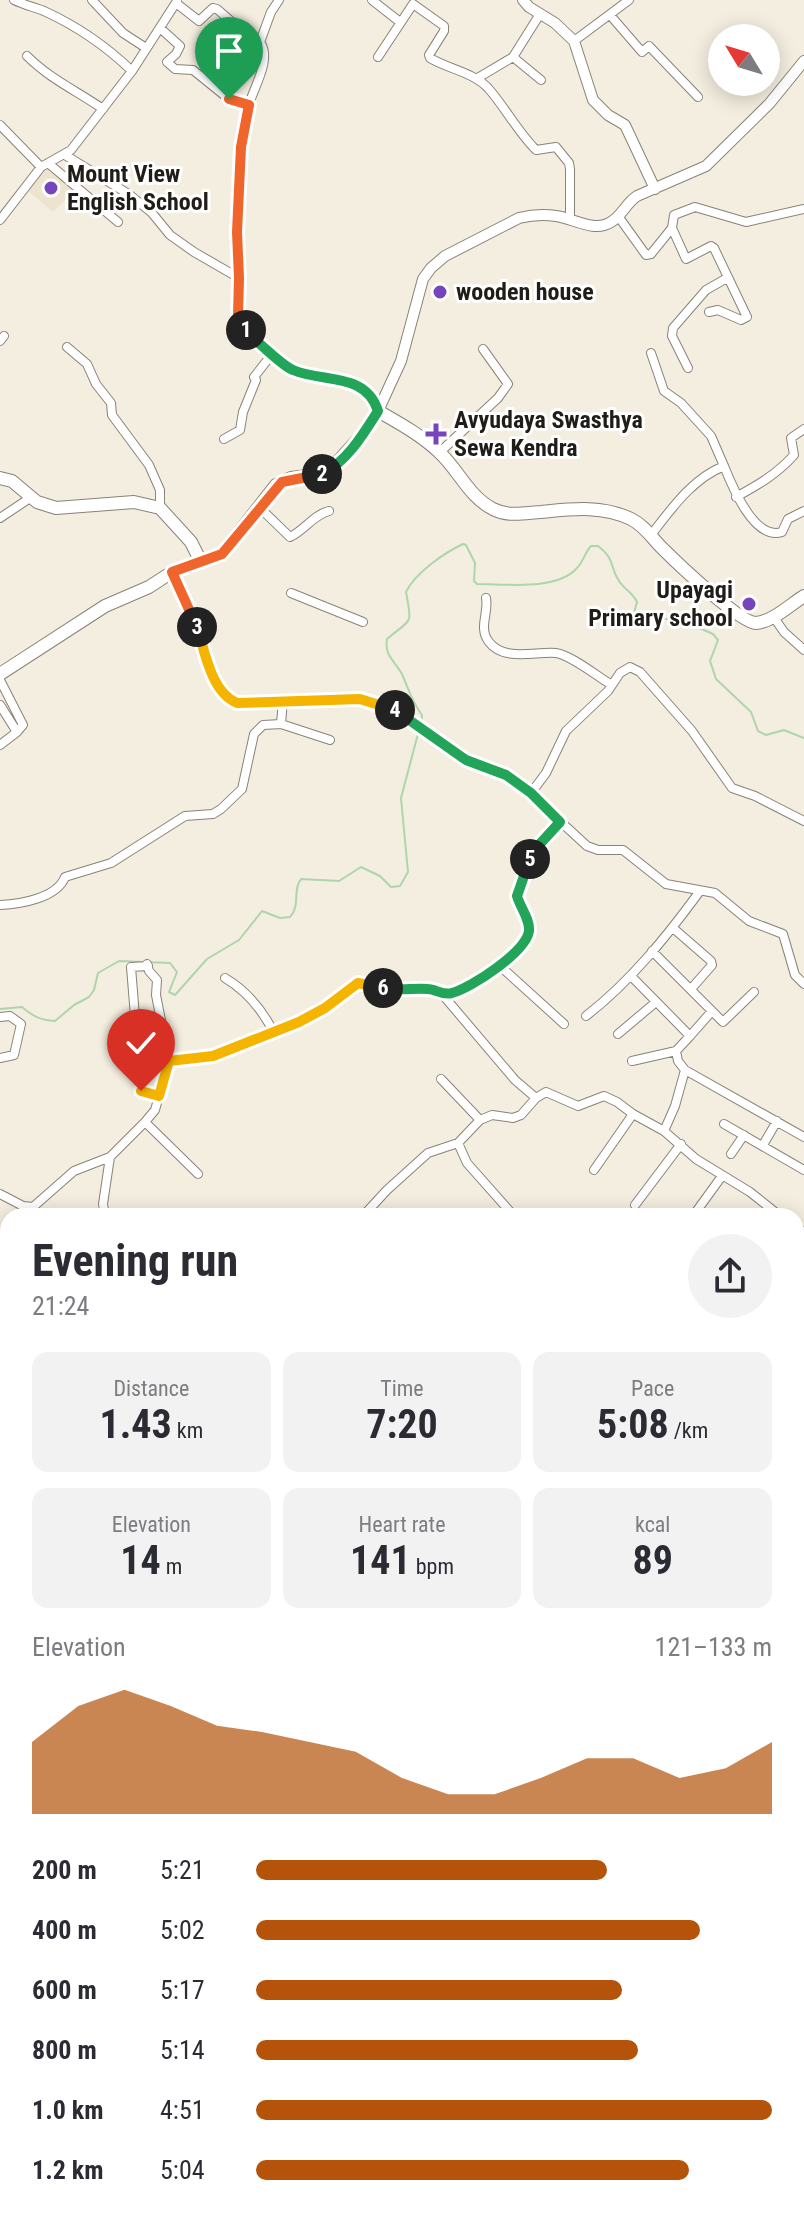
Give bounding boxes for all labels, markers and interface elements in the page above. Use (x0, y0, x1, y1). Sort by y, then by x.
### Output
pin (195, 17, 263, 99)
north arrow (708, 24, 780, 96)
map controls (708, 24, 780, 96)
icon: arrive (207, 29, 251, 73)
place label: Mount View English School (67, 160, 209, 216)
marker: Mount View English School (42, 179, 60, 197)
place label: wooden house (456, 278, 594, 306)
marker: wooden house (431, 283, 449, 301)
pin: 1 (226, 310, 266, 350)
text: 1 (240, 317, 252, 342)
place label: Avyudaya Swasthya Sewa Kendra (454, 406, 643, 462)
marker: Avyudaya Swasthya Sewa Kendra (425, 423, 447, 445)
pin: 2 (302, 454, 342, 494)
text: 2 (316, 461, 328, 486)
place label: Upayagi Primary school (588, 576, 733, 632)
marker: Upayagi Primary school (740, 595, 758, 613)
pin: 3 (177, 607, 217, 647)
text: 3 (191, 614, 203, 639)
pin: 4 (375, 690, 415, 730)
text: 4 (389, 697, 401, 722)
pin: 5 (510, 839, 550, 879)
text: 5 (524, 846, 536, 871)
pin: 6 (363, 968, 403, 1008)
text: 6 (377, 975, 389, 1000)
pin (107, 1009, 175, 1091)
icon: check (119, 1021, 163, 1065)
button: share (688, 1234, 772, 1318)
text: Evening run (32, 1235, 238, 1287)
text: 21:24 (32, 1291, 89, 1321)
text: Distance (113, 1376, 189, 1401)
text: Time (380, 1376, 424, 1401)
text: Pace (631, 1376, 674, 1401)
text: 1.43 (99, 1401, 172, 1448)
text: 7:20 (366, 1401, 438, 1448)
text: 5:08 (597, 1401, 669, 1448)
text: km (172, 1418, 203, 1443)
text: /km (669, 1418, 708, 1443)
text: Elevation (112, 1512, 191, 1537)
text: Heart rate (359, 1512, 445, 1537)
text: kcal (635, 1512, 670, 1537)
text: 14 (120, 1537, 161, 1584)
text: 141 (350, 1537, 411, 1584)
text: 89 (632, 1537, 673, 1584)
text: m (161, 1554, 182, 1579)
text: bpm (411, 1554, 454, 1579)
text: Elevation (32, 1632, 126, 1662)
text: 121–133 m (655, 1632, 772, 1662)
text: 200 m (32, 1855, 97, 1885)
text: 5:21 (160, 1855, 205, 1885)
text: 400 m (32, 1915, 97, 1945)
text: 5:02 (160, 1915, 205, 1945)
text: 600 m (32, 1975, 97, 2005)
text: 5:17 (160, 1975, 205, 2005)
text: 800 m (32, 2035, 97, 2065)
text: 5:14 (160, 2035, 205, 2065)
text: 1.0 km (32, 2095, 104, 2125)
text: 4:51 (160, 2095, 205, 2125)
text: 1.2 km (32, 2155, 104, 2185)
text: 5:04 (160, 2155, 205, 2185)

